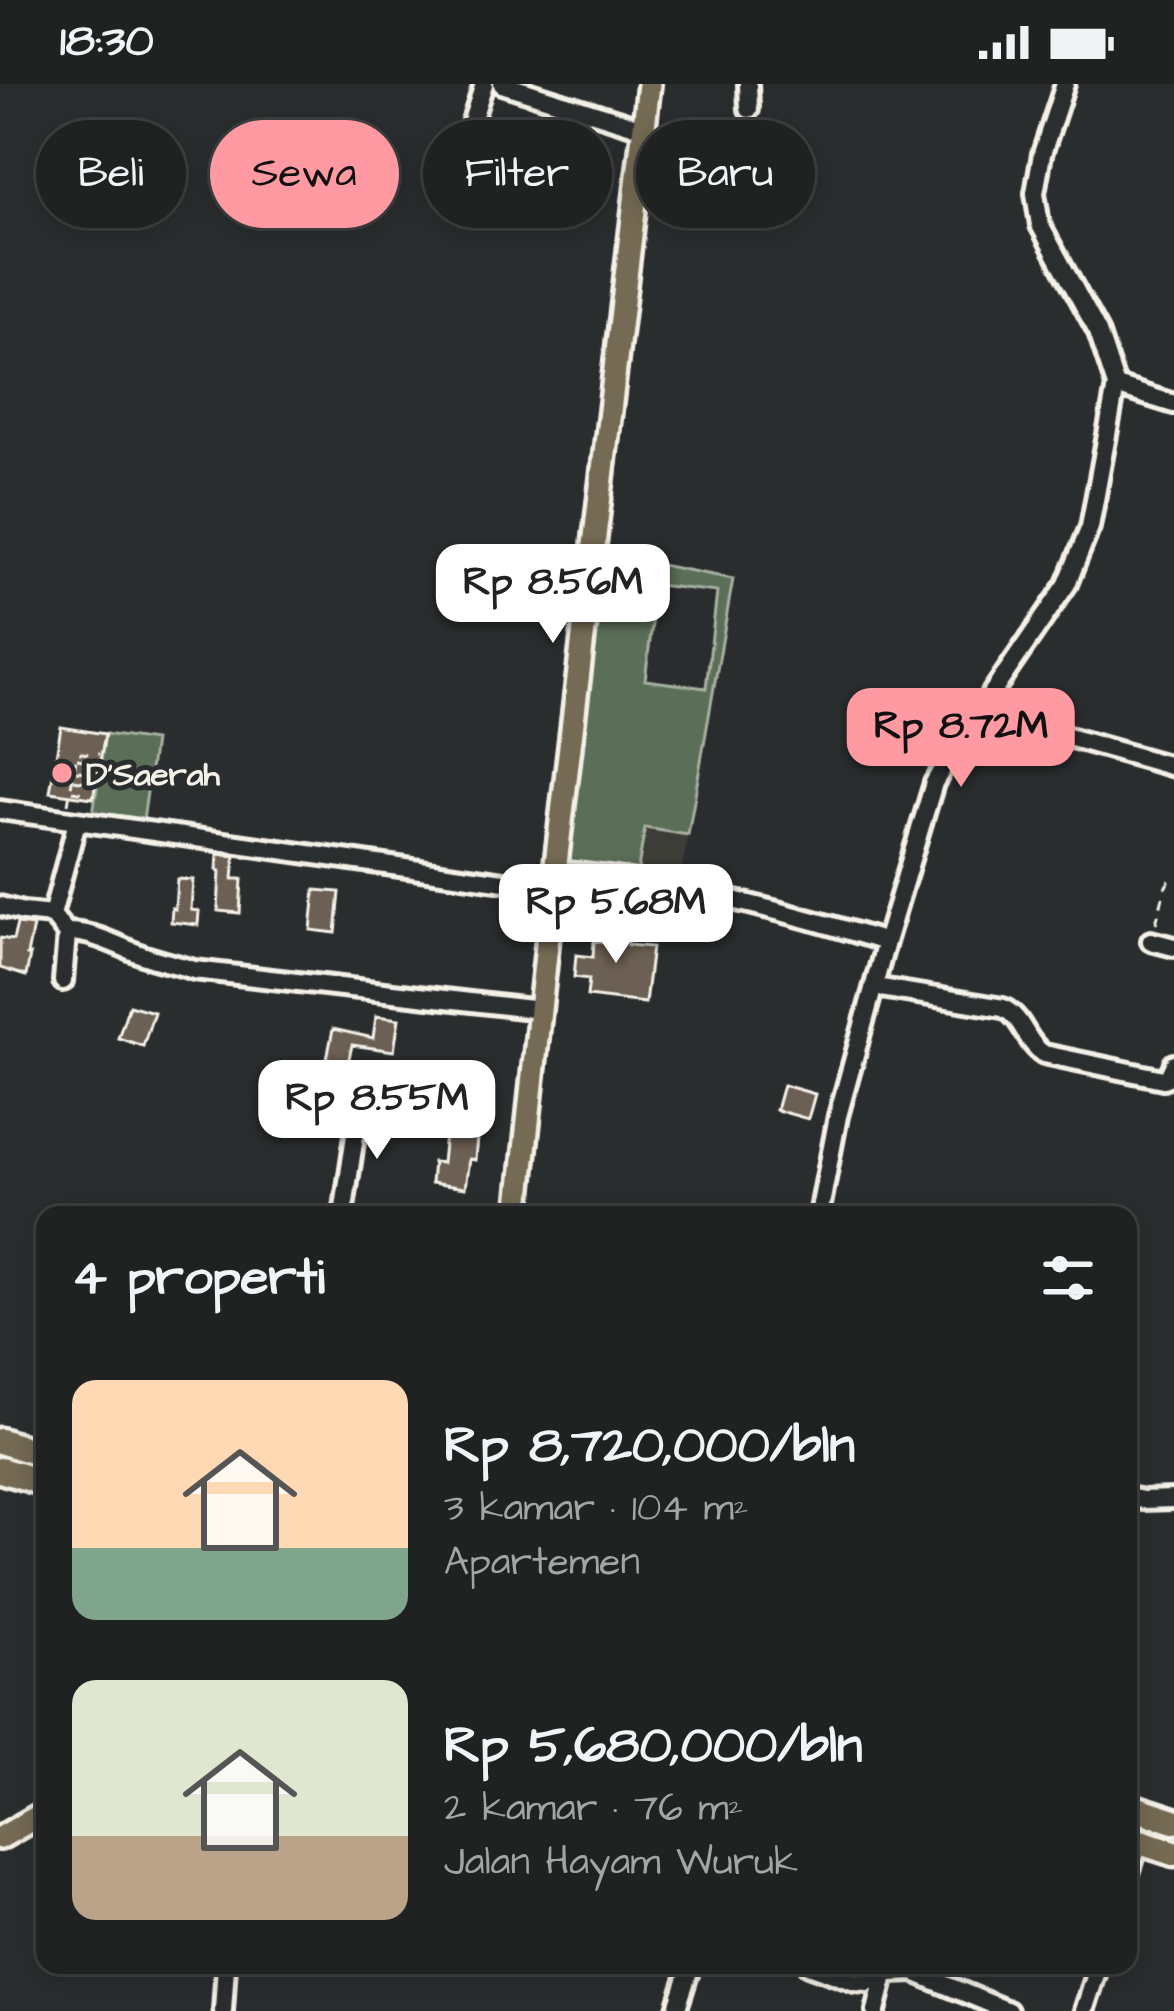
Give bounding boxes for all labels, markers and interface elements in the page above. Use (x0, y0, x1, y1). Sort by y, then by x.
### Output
text: 18:30 (60, 11, 154, 73)
chip: Beli (36, 120, 186, 228)
chip: Sewa (210, 120, 399, 228)
chip: Filter (423, 120, 612, 228)
chip: Baru (636, 120, 815, 228)
pin: Rp 8.56M (429, 544, 677, 646)
text: Rp 8.56M (463, 556, 643, 610)
pin: Rp 8.72M (837, 688, 1085, 790)
text: Rp 8.72M (874, 700, 1048, 754)
place label: D'Saerah (86, 752, 221, 798)
marker: D'Saerah (49, 760, 75, 786)
pin: Rp 5.68M (492, 864, 740, 966)
text: Rp 5.68M (526, 876, 706, 930)
pin: Rp 8.55M (253, 1060, 501, 1162)
text: Rp 8.55M (285, 1072, 469, 1126)
text: 4 properti (72, 1243, 325, 1314)
icon: filters (1035, 1245, 1101, 1311)
text: Rp 8,720,000/bln (444, 1411, 855, 1482)
icon: home (168, 1428, 312, 1572)
text: 3 kamar · 104 m² (444, 1482, 748, 1536)
text: Apartemen (444, 1536, 640, 1590)
text: Rp 5,680,000/bln (444, 1711, 863, 1782)
icon: home (168, 1728, 312, 1872)
text: 2 kamar · 76 m² (444, 1782, 743, 1836)
text: Jalan Hayam Wuruk (444, 1836, 798, 1890)

